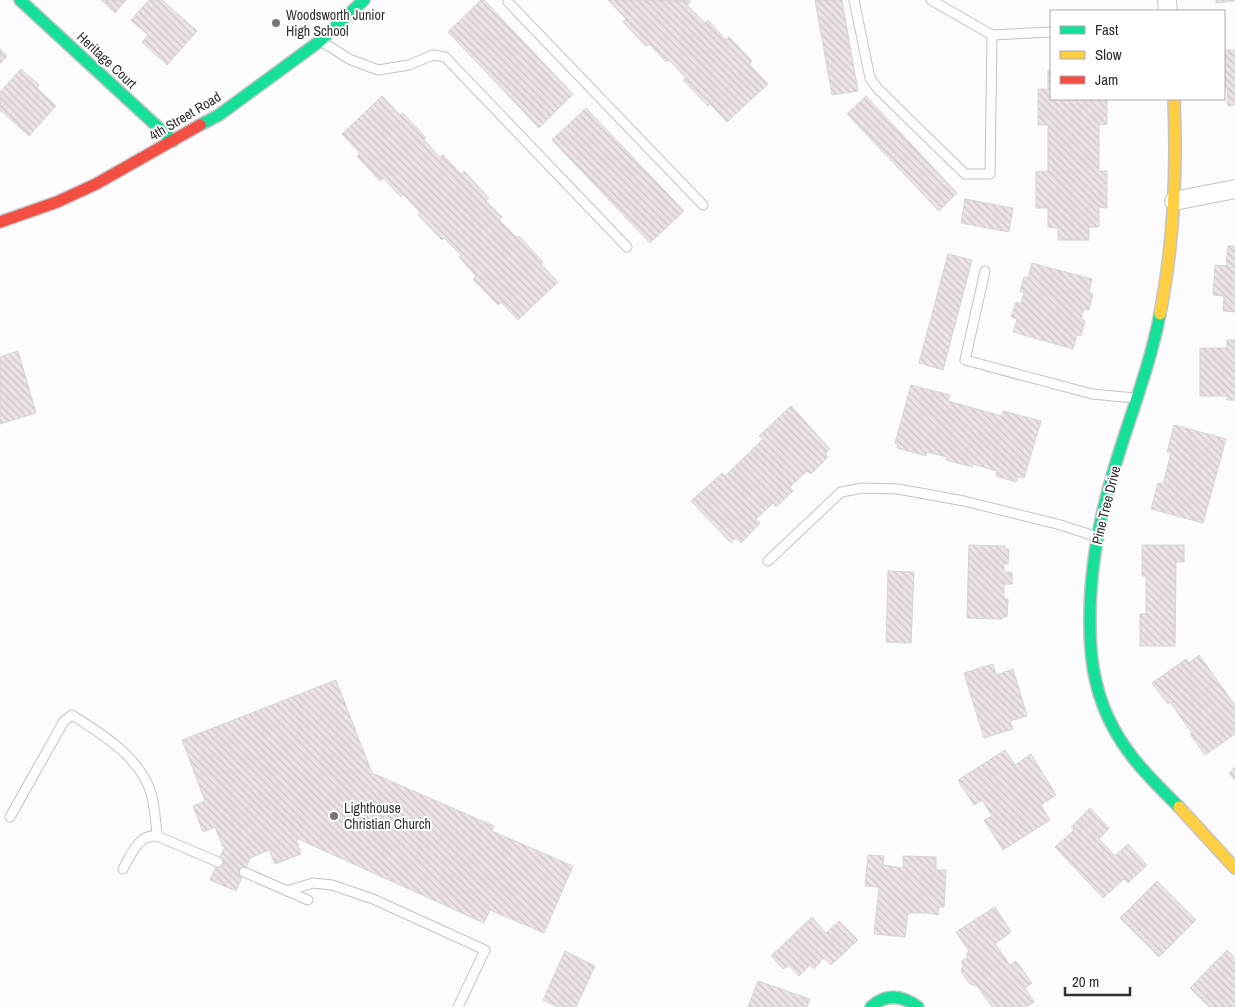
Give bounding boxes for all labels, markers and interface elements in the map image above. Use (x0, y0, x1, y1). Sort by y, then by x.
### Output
place label: Woodsworth Junior High School (286, 6, 385, 40)
legend (1050, 10, 1225, 100)
marker: Woodsworth Junior High School (270, 17, 282, 29)
text: Fast (1095, 19, 1119, 40)
street label: Heritage Court (73, 28, 141, 92)
text: Slow (1095, 44, 1122, 65)
text: Jam (1095, 69, 1118, 90)
street label: 4th Street Road (146, 88, 224, 144)
street label: Pine Tree Drive (1088, 464, 1124, 546)
place label: Lighthouse Christian Church (344, 799, 431, 833)
marker: Lighthouse Christian Church (328, 810, 340, 822)
scale bar (1065, 964, 1130, 996)
text: 20 m (1072, 971, 1099, 992)

